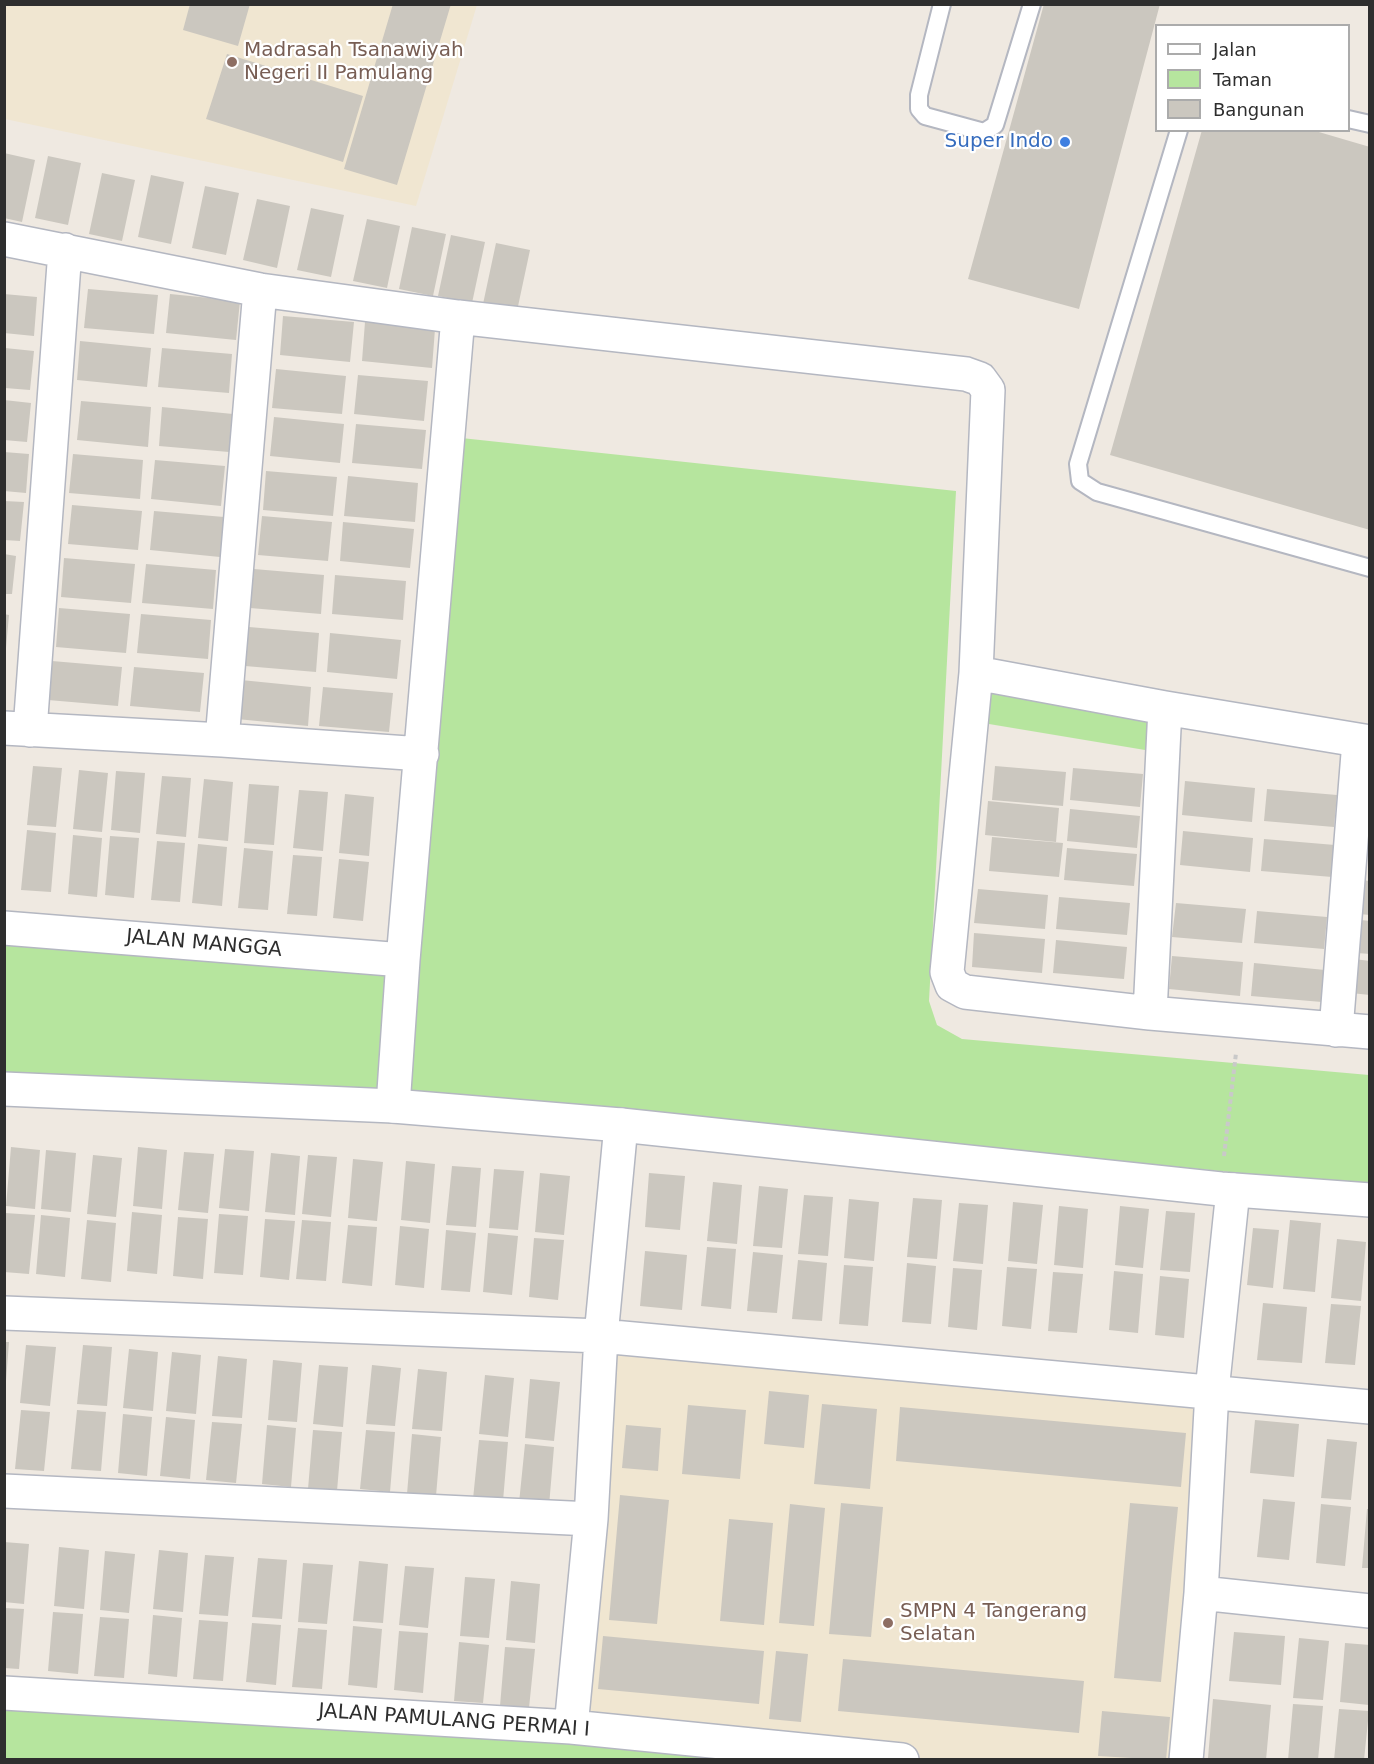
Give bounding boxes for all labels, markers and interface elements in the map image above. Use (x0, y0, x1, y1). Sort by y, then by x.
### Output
legend (1155, 24, 1350, 132)
place label: Madrasah Tsanawiyah Negeri II Pamulang (244, 39, 464, 86)
text: Jalan (1213, 39, 1257, 60)
marker: Madrasah Tsanawiyah Negeri II Pamulang (225, 55, 239, 69)
text: Taman (1213, 69, 1272, 90)
text: Bangunan (1213, 99, 1304, 120)
place label: Super Indo (945, 130, 1053, 154)
marker: Super Indo (1058, 135, 1072, 149)
street label: JALAN MANGGA (125, 925, 283, 963)
place label: SMPN 4 Tangerang Selatan (900, 1600, 1087, 1647)
marker: SMPN 4 Tangerang Selatan (881, 1616, 895, 1630)
street label: JALAN PAMULANG PERMAI I (318, 1700, 590, 1742)

